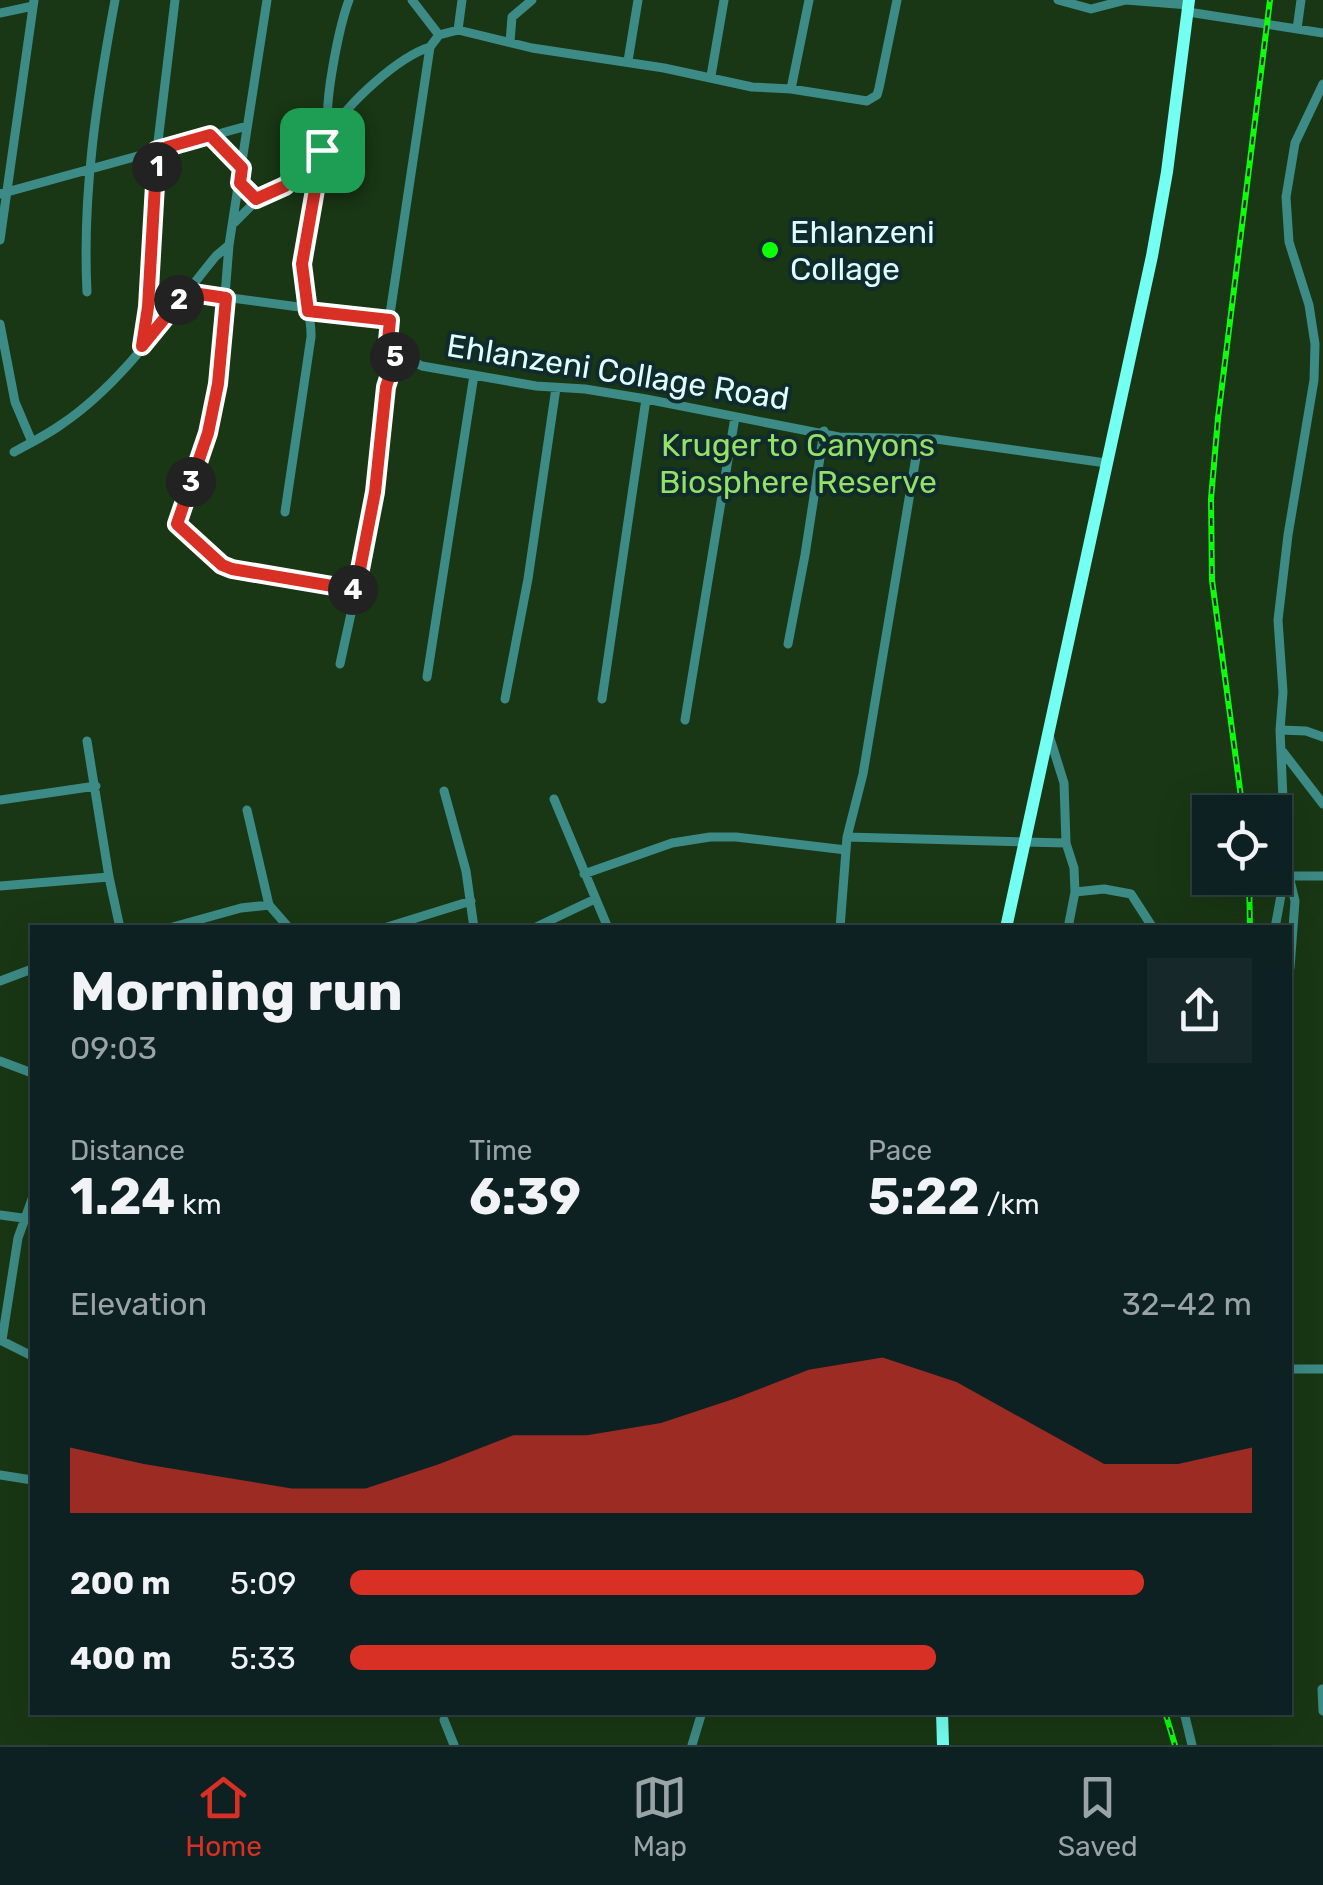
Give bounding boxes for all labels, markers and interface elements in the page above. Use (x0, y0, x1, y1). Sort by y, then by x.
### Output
pin (280, 108, 365, 193)
icon: arrive (295, 123, 350, 178)
pin: 1 (132, 142, 182, 192)
text: 1 (150, 150, 164, 183)
place label: Ehlanzeni Collage (790, 213, 935, 288)
marker: Ehlanzeni Collage (759, 239, 781, 261)
pin: 2 (154, 275, 204, 325)
text: 2 (170, 283, 188, 316)
street label: Ehlanzeni Collage Road (444, 326, 792, 418)
pin: 5 (370, 332, 420, 382)
text: 5 (386, 340, 404, 373)
park label: Kruger to Canyons Biosphere Reserve (659, 426, 937, 501)
pin: 3 (166, 457, 216, 507)
text: 3 (182, 465, 200, 498)
pin: 4 (328, 565, 378, 615)
text: 4 (343, 573, 363, 606)
map controls (1192, 795, 1292, 895)
button: locate (1192, 795, 1292, 895)
button: share (1147, 958, 1252, 1063)
text: Morning run (70, 959, 403, 1024)
text: 09:03 (70, 1029, 157, 1067)
text: Distance (70, 1134, 185, 1167)
text: Time (469, 1134, 532, 1167)
text: Pace (868, 1134, 932, 1167)
text: 1.24 (70, 1167, 175, 1227)
text: 6:39 (469, 1167, 581, 1227)
text: 5:22 (868, 1167, 980, 1227)
text: km (175, 1188, 222, 1221)
text: /km (980, 1188, 1040, 1221)
text: Elevation (70, 1285, 207, 1323)
text: 32–42 m (1121, 1285, 1252, 1323)
text: 200 m (70, 1564, 170, 1602)
text: 5:09 (230, 1564, 297, 1602)
text: 400 m (70, 1639, 172, 1677)
text: 5:33 (230, 1639, 296, 1677)
tab: Home (185, 1770, 262, 1863)
tab: Map (632, 1770, 687, 1863)
tab: Saved (1058, 1770, 1138, 1863)

